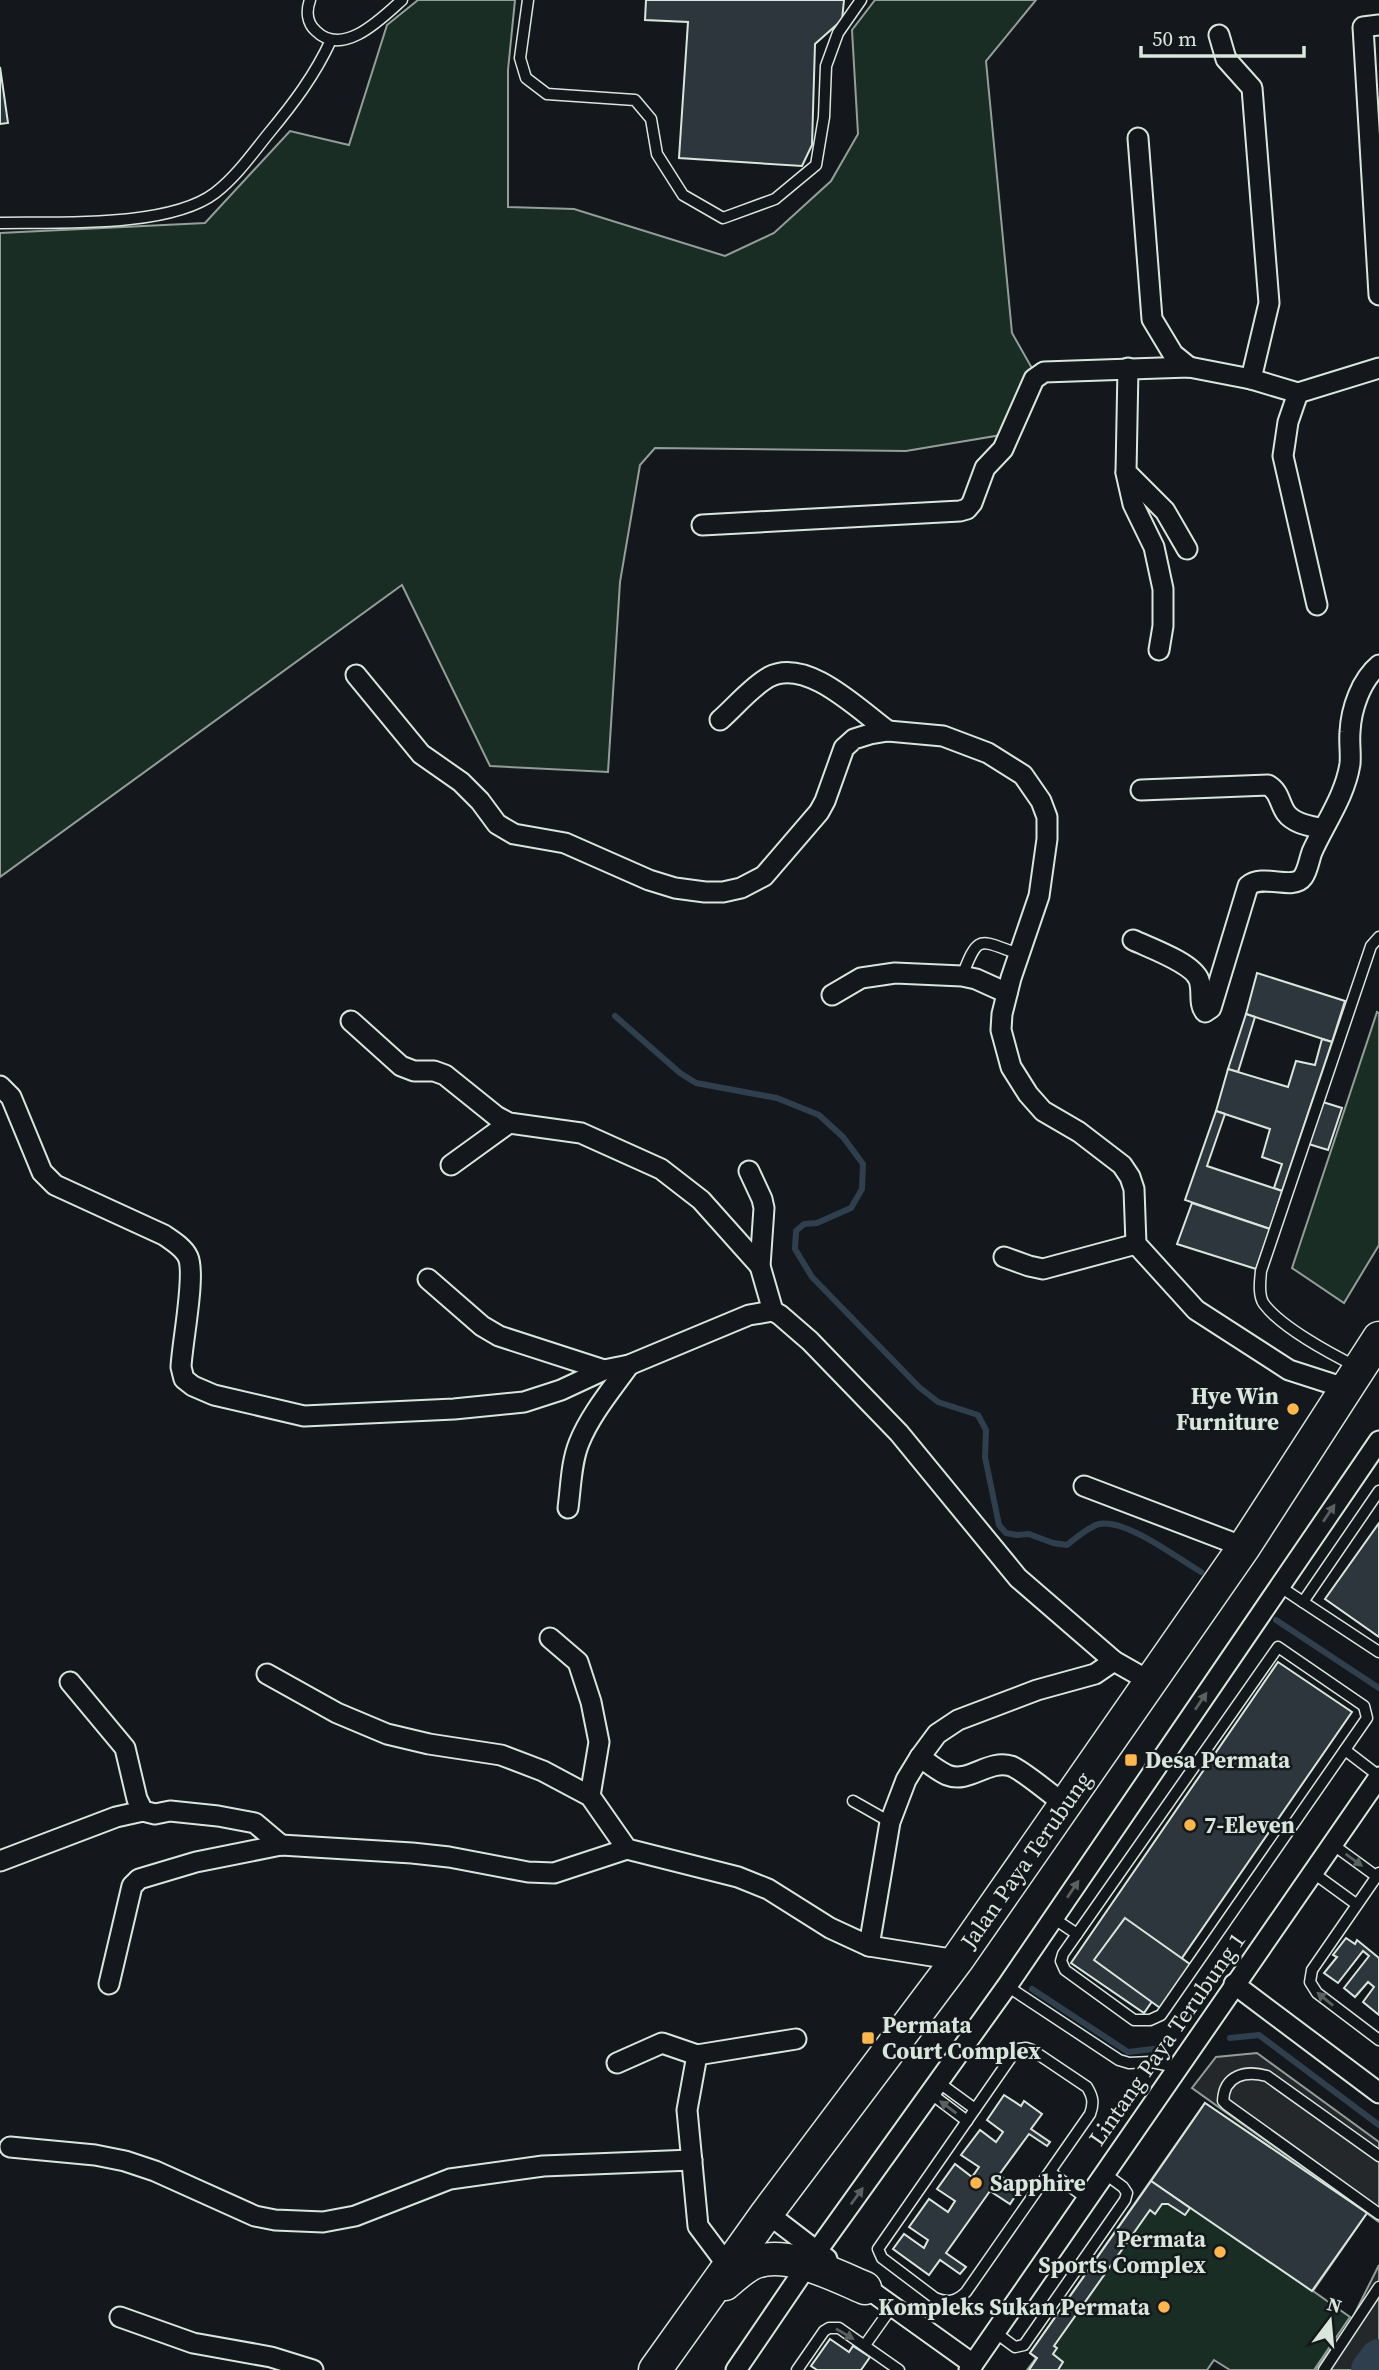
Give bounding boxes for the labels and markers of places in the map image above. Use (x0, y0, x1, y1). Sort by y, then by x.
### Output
place label: Hye Win Furniture (1176, 1380, 1279, 1438)
marker: Hye Win Furniture (1285, 1401, 1301, 1417)
place label: Desa Permata (1145, 1744, 1291, 1776)
marker: Desa Permata (1123, 1752, 1139, 1768)
place label: 7-Eleven (1204, 1809, 1295, 1841)
marker: 7-Eleven (1182, 1817, 1198, 1833)
place label: Permata Court Complex (882, 2009, 1041, 2067)
marker: Permata Court Complex (860, 2030, 876, 2046)
place label: Sapphire (990, 2167, 1086, 2199)
marker: Sapphire (968, 2175, 984, 2191)
place label: Permata Sports Complex (1038, 2223, 1207, 2281)
marker: Permata Sports Complex (1212, 2244, 1228, 2260)
place label: Kompleks Sukan Permata (878, 2291, 1151, 2323)
marker: Kompleks Sukan Permata (1156, 2299, 1172, 2315)

